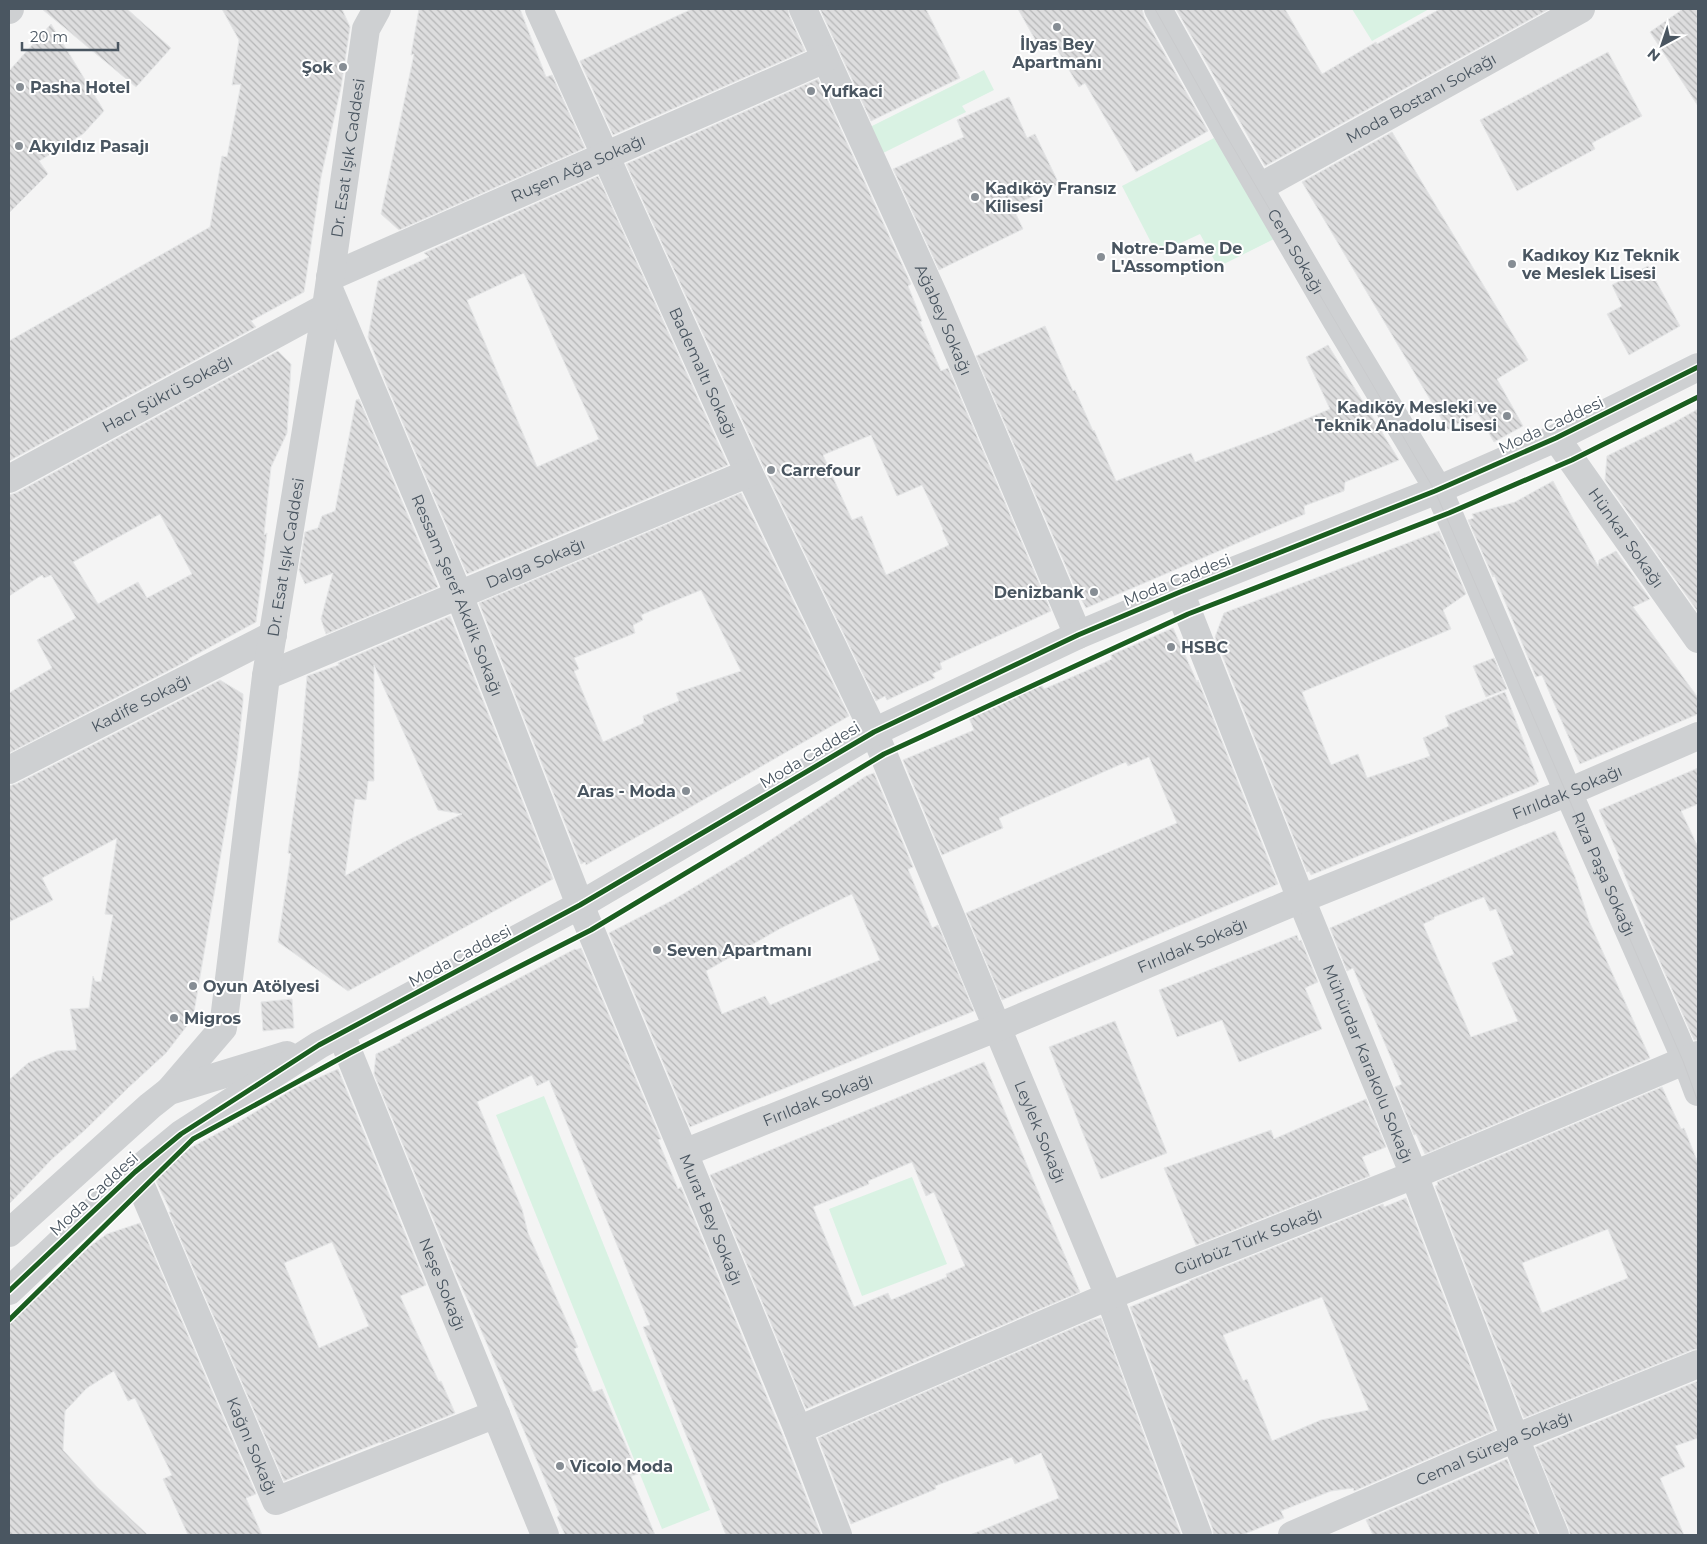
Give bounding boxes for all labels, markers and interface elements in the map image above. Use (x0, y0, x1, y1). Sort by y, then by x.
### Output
scale bar (22, 20, 119, 52)
north arrow (1637, 20, 1687, 70)
marker: İlyas Bey Apartmanı (1051, 21, 1063, 33)
text: 20 m (30, 27, 68, 46)
place label: İlyas Bey Apartmanı (1011, 35, 1102, 72)
text: N (1644, 44, 1664, 65)
street label: Moda Bostanı Sokağı (1342, 49, 1499, 147)
place label: Şok (302, 58, 334, 77)
marker: Şok (337, 61, 349, 73)
street label: Dr. Esat Işık Caddesi (327, 77, 368, 239)
place label: Pasha Hotel (30, 78, 130, 97)
marker: Pasha Hotel (14, 81, 26, 93)
place label: Yufkaci (820, 82, 883, 101)
marker: Yufkaci (805, 85, 817, 97)
street label: Ruşen Ağa Sokağı (508, 130, 648, 206)
place label: Akyıldız Pasajı (28, 137, 149, 156)
marker: Akyıldız Pasajı (13, 140, 25, 152)
place label: Kadıköy Fransız Kilisesi (985, 179, 1116, 216)
marker: Kadıköy Fransız Kilisesi (969, 191, 981, 203)
street label: Cem Sokağı (1264, 205, 1328, 298)
place label: Notre-Dame De L'Assomption (1111, 239, 1242, 276)
place label: Kadıkoy Kız Teknik ve Meslek Lisesi (1521, 246, 1680, 283)
marker: Notre-Dame De L'Assomption (1095, 251, 1107, 263)
marker: Kadıkoy Kız Teknik ve Meslek Lisesi (1506, 258, 1518, 270)
street label: Ağabey Sokağı (911, 261, 976, 378)
street label: Bademaltı Sokağı (666, 304, 741, 441)
street label: Hacı Şükrü Sokağı (99, 350, 236, 436)
street label: Moda Caddesi (1495, 392, 1607, 458)
place label: Kadıköy Mesleki ve Teknik Anadolu Lisesi (1315, 398, 1497, 435)
marker: Kadıköy Mesleki ve Teknik Anadolu Lisesi (1501, 410, 1513, 422)
place label: Carrefour (781, 461, 861, 480)
marker: Carrefour (765, 464, 777, 476)
street label: Dr. Esat Işık Caddesi (263, 476, 308, 638)
street label: Hünkar Sokağı (1585, 484, 1668, 591)
street label: Ressam Şeref Akdik Sokağı (408, 491, 507, 699)
street label: Dalga Sokağı (483, 534, 588, 592)
street label: Moda Caddesi (1121, 550, 1233, 610)
place label: Denizbank (994, 583, 1085, 602)
marker: Denizbank (1088, 586, 1100, 598)
place label: HSBC (1181, 638, 1228, 657)
marker: HSBC (1165, 641, 1177, 653)
street label: Kadife Sokağı (88, 669, 194, 736)
street label: Moda Caddesi (756, 718, 864, 792)
street label: Fırıldak Sokağı (1509, 760, 1625, 823)
place label: Aras - Moda (576, 782, 676, 801)
marker: Aras - Moda (680, 785, 692, 797)
street label: Rıza Paşa Sokağı (1568, 809, 1640, 939)
street label: Fırıldak Sokağı (1134, 913, 1250, 977)
street label: Moda Caddesi (405, 921, 515, 991)
place label: Seven Apartmanı (667, 941, 812, 960)
marker: Seven Apartmanı (651, 944, 663, 956)
street label: Mühürdar Karakolu Sokağı (1319, 961, 1418, 1166)
place label: Oyun Atölyesi (203, 977, 320, 996)
marker: Oyun Atölyesi (187, 980, 199, 992)
place label: Migros (184, 1009, 242, 1028)
marker: Migros (168, 1012, 180, 1024)
street label: Fırıldak Sokağı (760, 1069, 876, 1130)
street label: Leylek Sokağı (1011, 1078, 1070, 1186)
street label: Moda Caddesi (46, 1148, 142, 1240)
street label: Murat Bey Sokağı (676, 1151, 747, 1288)
street label: Gürbüz Türk Sokağı (1171, 1203, 1324, 1279)
street label: Neşe Sokağı (415, 1235, 470, 1333)
street label: Kağnı Sokağı (223, 1394, 282, 1498)
street label: Cemal Süreya Sokağı (1413, 1406, 1575, 1489)
place label: Vicolo Moda (569, 1457, 673, 1476)
marker: Vicolo Moda (554, 1460, 566, 1472)

